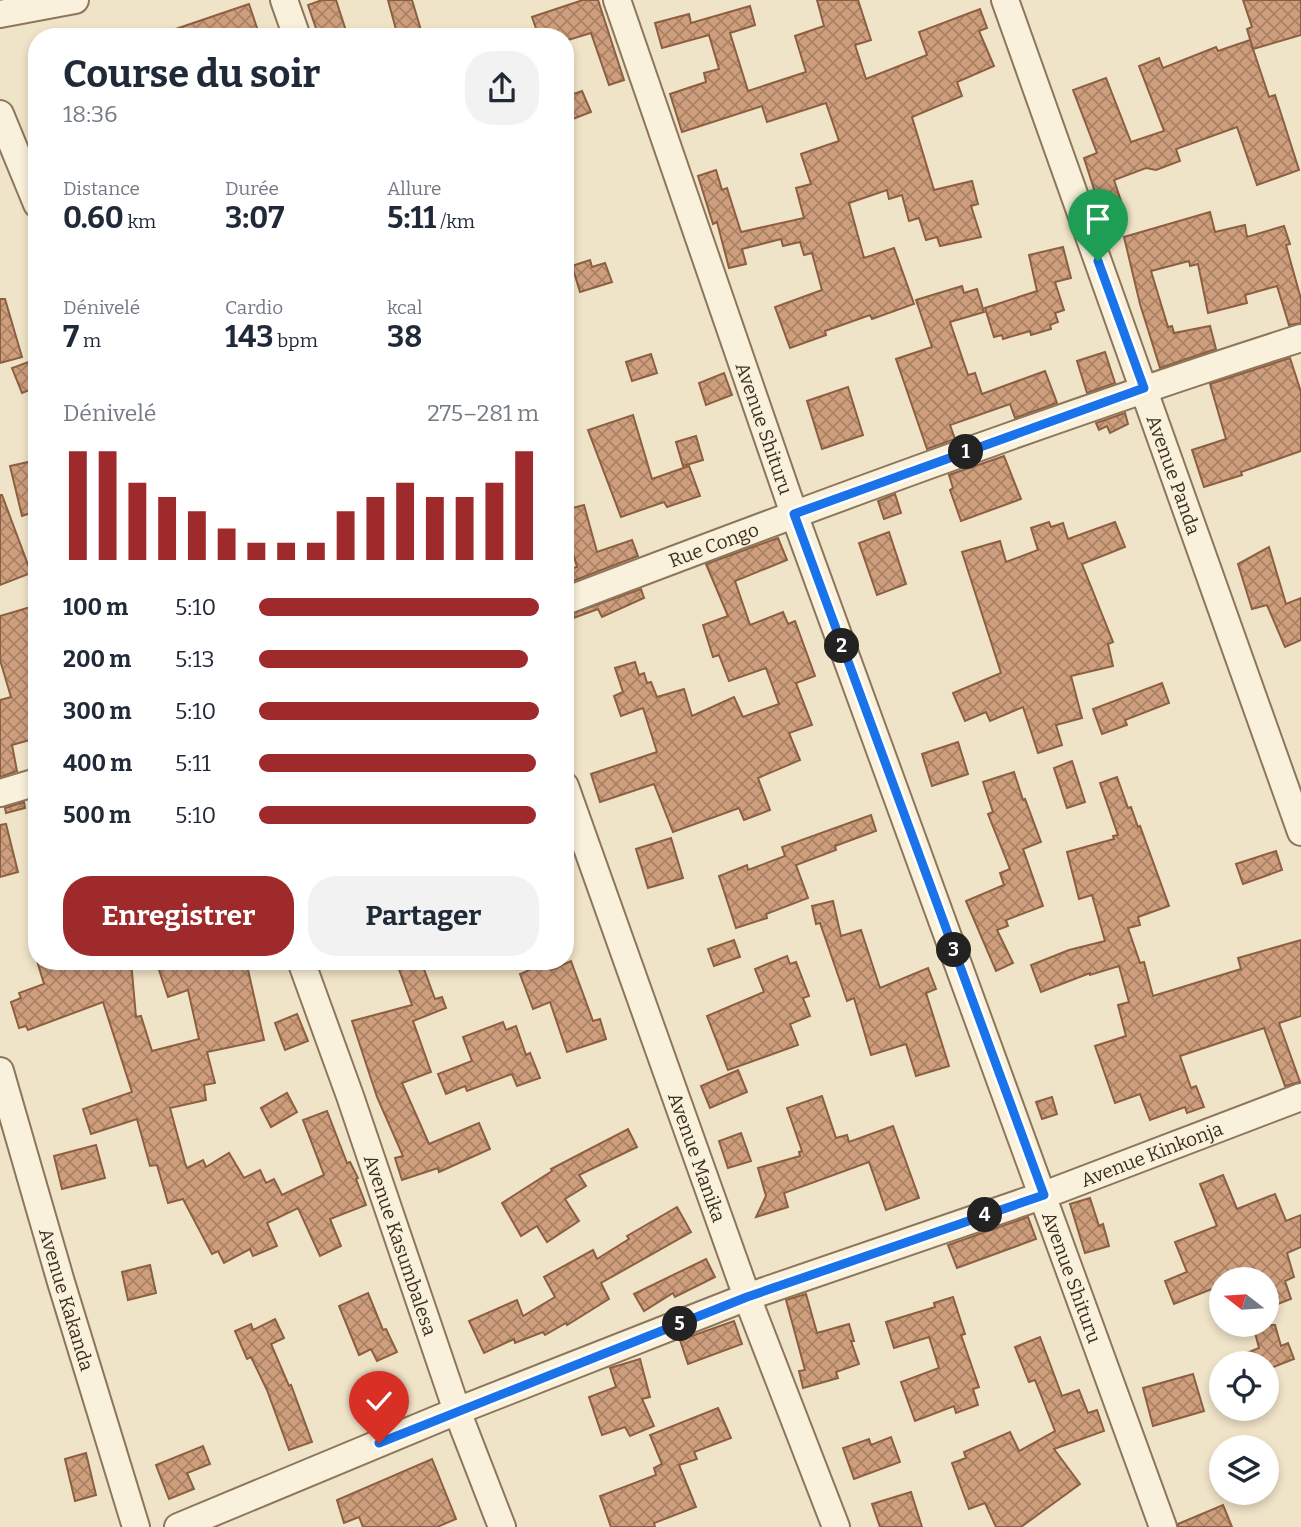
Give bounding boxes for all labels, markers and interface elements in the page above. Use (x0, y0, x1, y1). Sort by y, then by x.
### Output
text: Course du soir (63, 51, 320, 97)
button: share (465, 51, 539, 125)
text: 18:36 (63, 100, 118, 128)
text: Distance (63, 177, 140, 200)
text: Durée (225, 177, 279, 200)
text: Allure (387, 177, 441, 200)
pin (1068, 189, 1128, 261)
text: 0.60 (63, 200, 124, 236)
text: 3:07 (225, 200, 284, 236)
text: 5:11 (387, 200, 436, 236)
icon: arrive (1079, 200, 1117, 238)
text: km (124, 210, 156, 233)
text: /km (436, 210, 475, 233)
text: Dénivelé (63, 296, 140, 319)
text: Cardio (225, 296, 283, 319)
text: kcal (387, 296, 422, 319)
text: 7 (63, 319, 79, 355)
text: 143 (225, 319, 274, 355)
text: 38 (387, 319, 422, 355)
text: m (79, 329, 101, 352)
text: bpm (274, 329, 318, 352)
street label: Avenue Shituru (731, 359, 797, 498)
text: Dénivelé (63, 399, 156, 427)
text: 275–281 m (427, 399, 539, 427)
street label: Avenue Panda (1142, 412, 1206, 538)
pin: 1 (948, 434, 984, 470)
text: 1 (961, 440, 970, 463)
street label: Rue Congo (666, 518, 762, 573)
text: 100 m (63, 593, 128, 621)
text: 5:10 (175, 593, 216, 621)
pin: 2 (824, 628, 860, 664)
text: 2 (836, 634, 847, 657)
text: 200 m (63, 645, 131, 673)
text: 5:13 (175, 645, 215, 673)
text: 300 m (63, 697, 132, 725)
text: 5:10 (175, 697, 216, 725)
text: 400 m (63, 749, 132, 777)
text: 5:11 (175, 749, 211, 777)
text: 500 m (63, 801, 131, 829)
text: 5:10 (175, 801, 216, 829)
button: Enregistrer (63, 876, 294, 956)
button: Partager (308, 876, 539, 956)
pin: 3 (936, 932, 972, 968)
text: 3 (948, 938, 959, 961)
street label: Avenue Manika (663, 1089, 731, 1226)
street label: Avenue Kinkonja (1078, 1117, 1227, 1192)
street label: Avenue Kasumbalesa (359, 1152, 442, 1339)
pin: 4 (968, 1198, 1002, 1232)
text: 4 (979, 1203, 990, 1226)
street label: Avenue Shituru (1037, 1209, 1106, 1347)
street label: Avenue Kakanda (34, 1226, 99, 1374)
north arrow (1209, 1267, 1279, 1337)
map controls (1209, 1267, 1279, 1505)
pin: 5 (662, 1306, 698, 1342)
text: 5 (674, 1312, 685, 1335)
button: locate (1209, 1351, 1279, 1421)
pin (349, 1371, 409, 1443)
icon: check (360, 1382, 398, 1420)
button: layers (1209, 1435, 1279, 1505)

